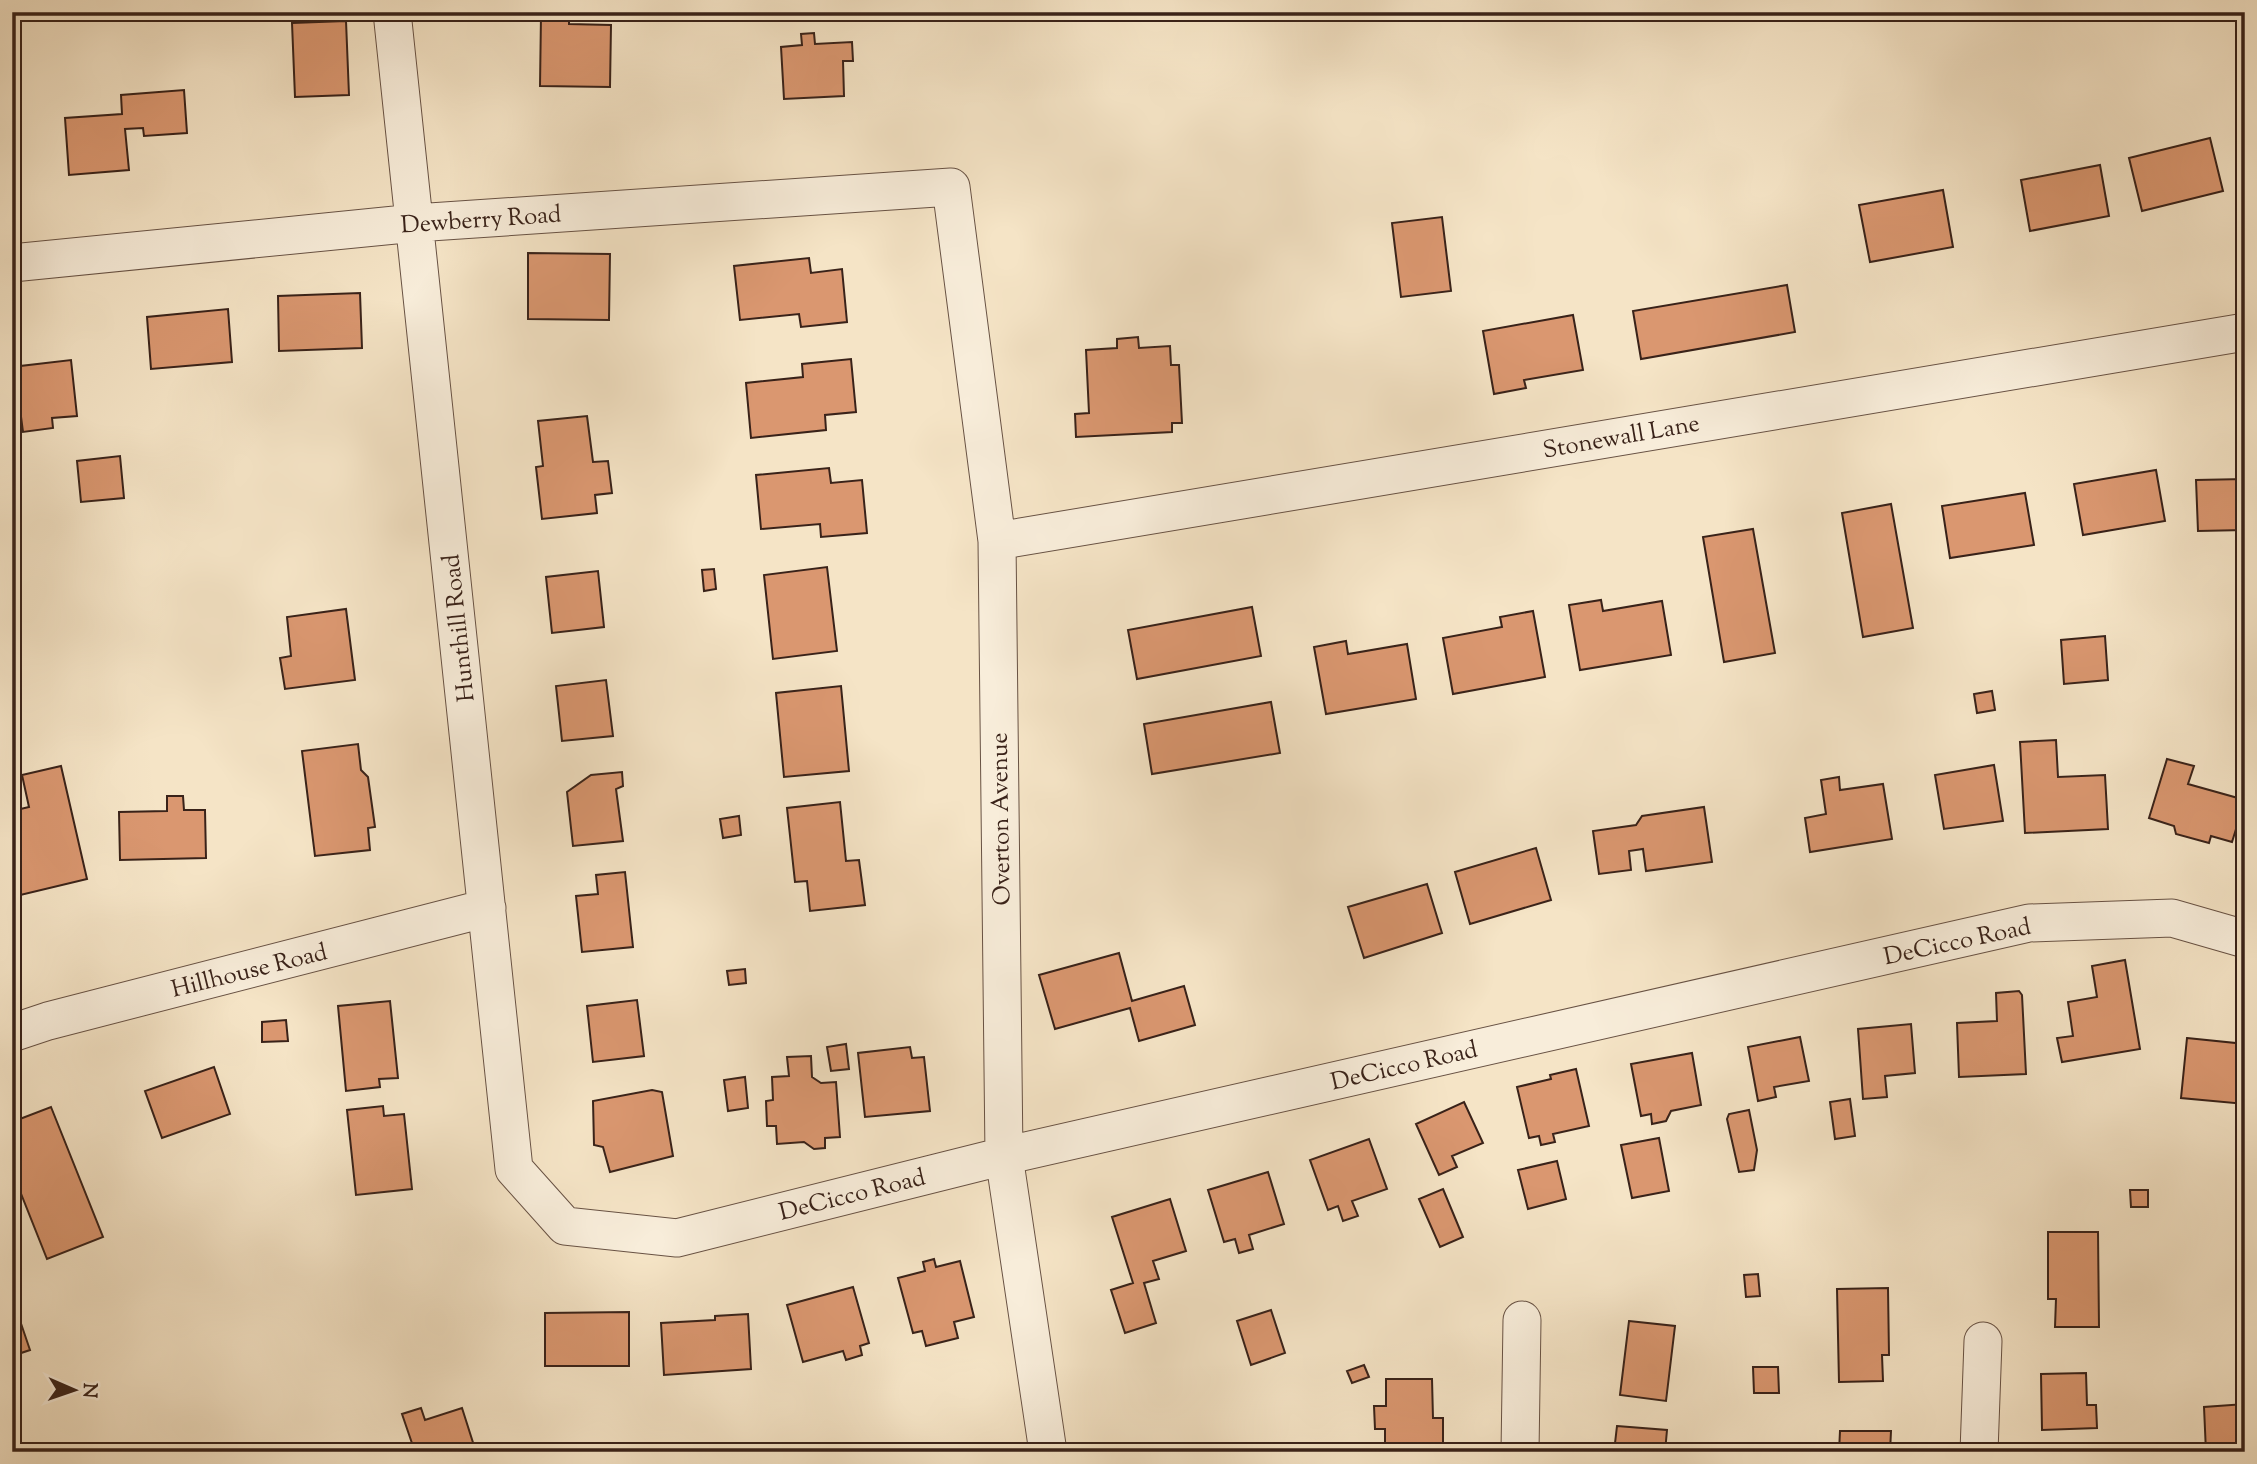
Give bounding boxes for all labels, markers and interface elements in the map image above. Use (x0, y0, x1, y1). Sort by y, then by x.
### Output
street label: Dewberry Road (400, 198, 563, 244)
street label: Stonewall Lane (1540, 407, 1702, 468)
street label: Hunthill Road (435, 552, 485, 703)
street label: Overton Avenue (983, 732, 1021, 906)
street label: DeCicco Road (1881, 911, 2035, 975)
street label: Hillhouse Road (168, 936, 331, 1008)
street label: DeCicco Road (1328, 1033, 1482, 1100)
street label: DeCicco Road (776, 1161, 930, 1231)
north arrow (38, 1356, 108, 1426)
text: N (75, 1382, 102, 1399)

